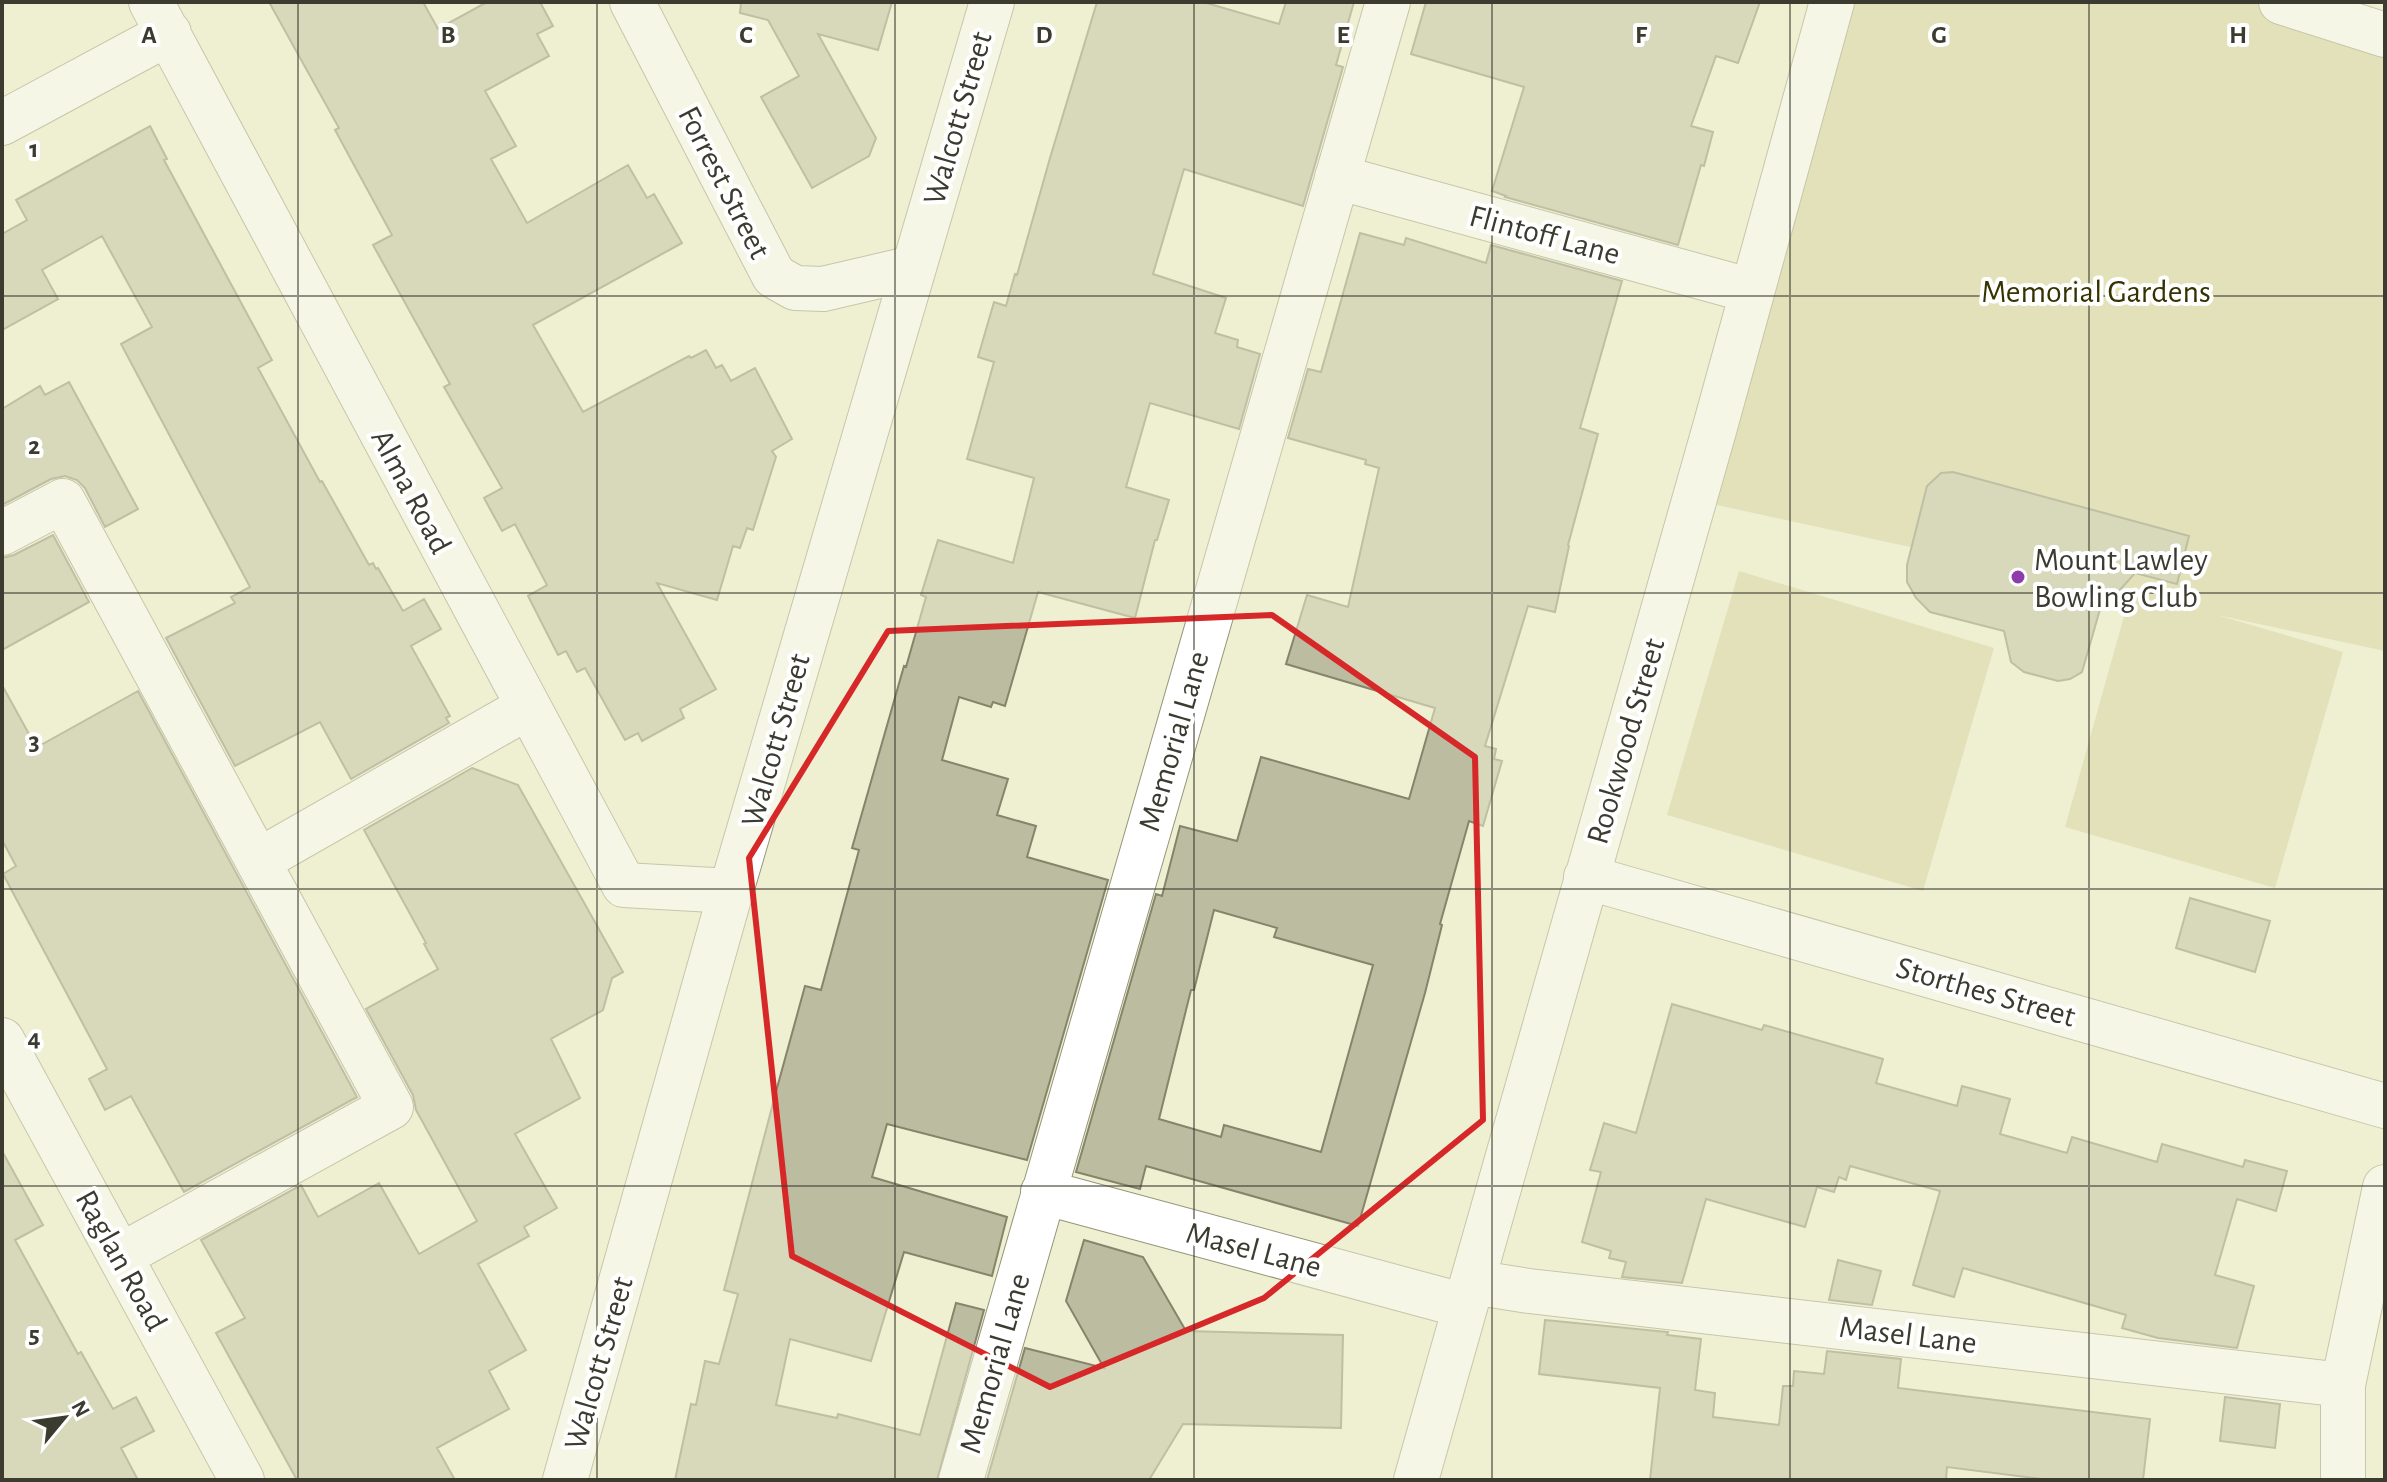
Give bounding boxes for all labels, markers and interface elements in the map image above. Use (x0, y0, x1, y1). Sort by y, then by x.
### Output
text: A (141, 22, 157, 48)
text: B (440, 22, 456, 48)
text: C (739, 22, 753, 48)
text: D (1035, 22, 1053, 48)
text: E (1336, 22, 1350, 48)
text: F (1635, 22, 1648, 48)
text: G (1931, 22, 1947, 48)
text: H (2229, 22, 2247, 48)
street label: Walcott Street (918, 28, 998, 209)
street label: Forrest Street (672, 101, 776, 264)
text: 1 (29, 136, 39, 162)
street label: Flintoff Lane (1466, 200, 1624, 270)
park label: Memorial Gardens (1981, 276, 2211, 308)
street label: Alma Road (365, 424, 457, 559)
text: 2 (28, 433, 40, 459)
place label: Mount Lawley Bowling Club (2034, 544, 2208, 613)
marker: Mount Lawley Bowling Club (2009, 568, 2027, 586)
street label: Rookwood Street (1581, 635, 1671, 848)
street label: Memorial Lane (1133, 648, 1215, 835)
street label: Walcott Street (736, 650, 816, 831)
text: 3 (28, 729, 40, 755)
street label: Storthes Street (1893, 951, 2079, 1033)
text: 4 (27, 1025, 41, 1051)
street label: Raglan Road (69, 1185, 173, 1336)
street label: Masel Lane (1183, 1217, 1325, 1283)
street label: Memorial Lane (954, 1270, 1036, 1457)
street label: Walcott Street (559, 1273, 639, 1454)
street label: Masel Lane (1837, 1311, 1979, 1359)
text: 5 (28, 1322, 40, 1348)
north arrow (24, 1378, 104, 1458)
text: N (67, 1397, 94, 1421)

